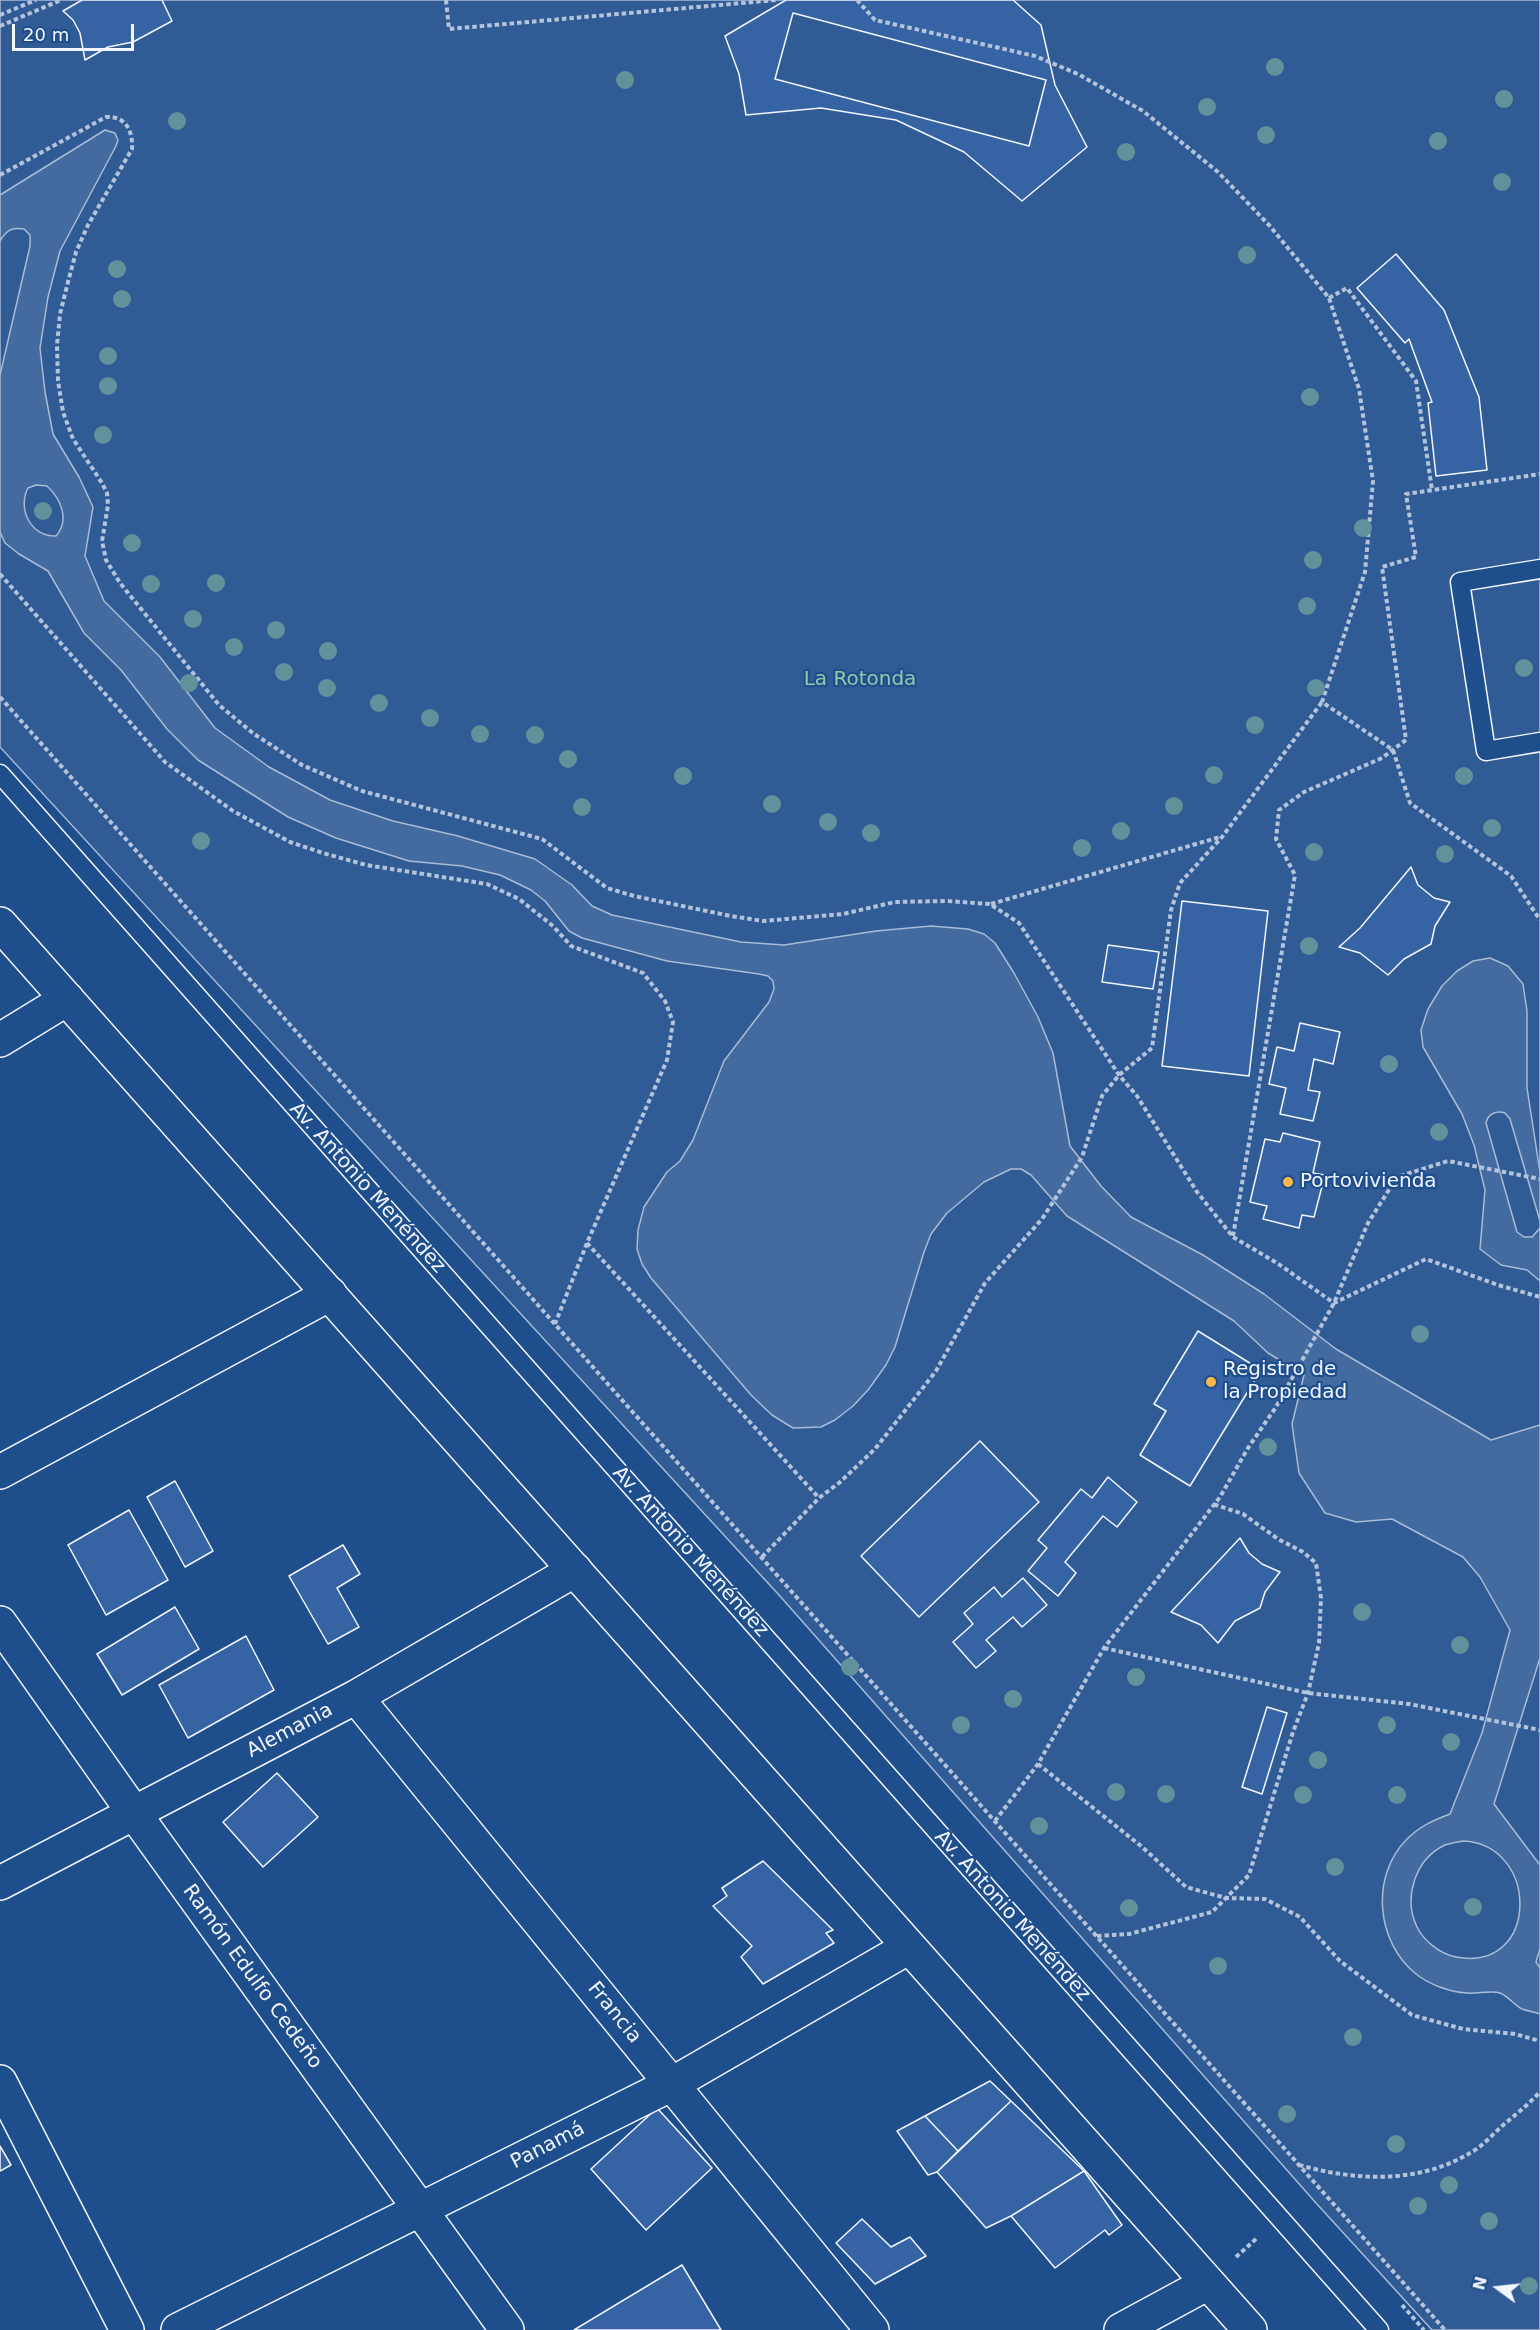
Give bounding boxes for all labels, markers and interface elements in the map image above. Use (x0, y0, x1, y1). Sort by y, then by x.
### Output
scale bar (15, 12, 136, 50)
text: 20 m (23, 24, 69, 45)
park label: La Rotonda (804, 668, 916, 692)
street label: Av. Antonio Menéndez (284, 1098, 450, 1278)
place label: Portovivienda (1300, 1170, 1437, 1194)
marker: Portovivienda (1281, 1175, 1295, 1189)
place label: Registro de la Propiedad (1223, 1358, 1347, 1405)
marker: Registro de la Propiedad (1204, 1375, 1218, 1389)
street label: Av. Antonio Menéndez (607, 1462, 773, 1642)
street label: Alemania (243, 1698, 337, 1764)
street label: Av. Antonio Menéndez (929, 1826, 1095, 2006)
street label: Ramón Edulfo Cedeño (177, 1880, 327, 2074)
street label: Francia (582, 1977, 646, 2049)
street label: Panamá (507, 2117, 589, 2175)
north arrow (1468, 2258, 1528, 2318)
text: N (1469, 2274, 1491, 2292)

